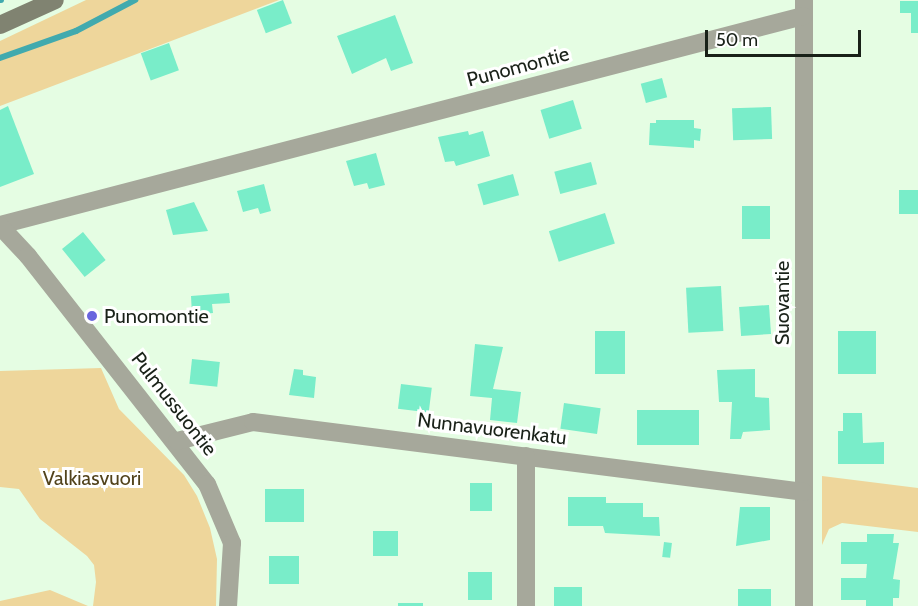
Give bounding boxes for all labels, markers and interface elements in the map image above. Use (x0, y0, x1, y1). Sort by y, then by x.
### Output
scale bar (708, 18, 864, 56)
text: 50 m (716, 29, 758, 51)
street label: Punomontie (464, 42, 572, 92)
street label: Suovantie (770, 261, 794, 345)
place label: Punomontie (104, 304, 209, 328)
marker: Punomontie (85, 309, 99, 323)
street label: Pulmussuontie (126, 347, 222, 461)
street label: Nunnavuorenkatu (416, 408, 568, 450)
park label: Valkiasvuori (43, 466, 141, 490)

